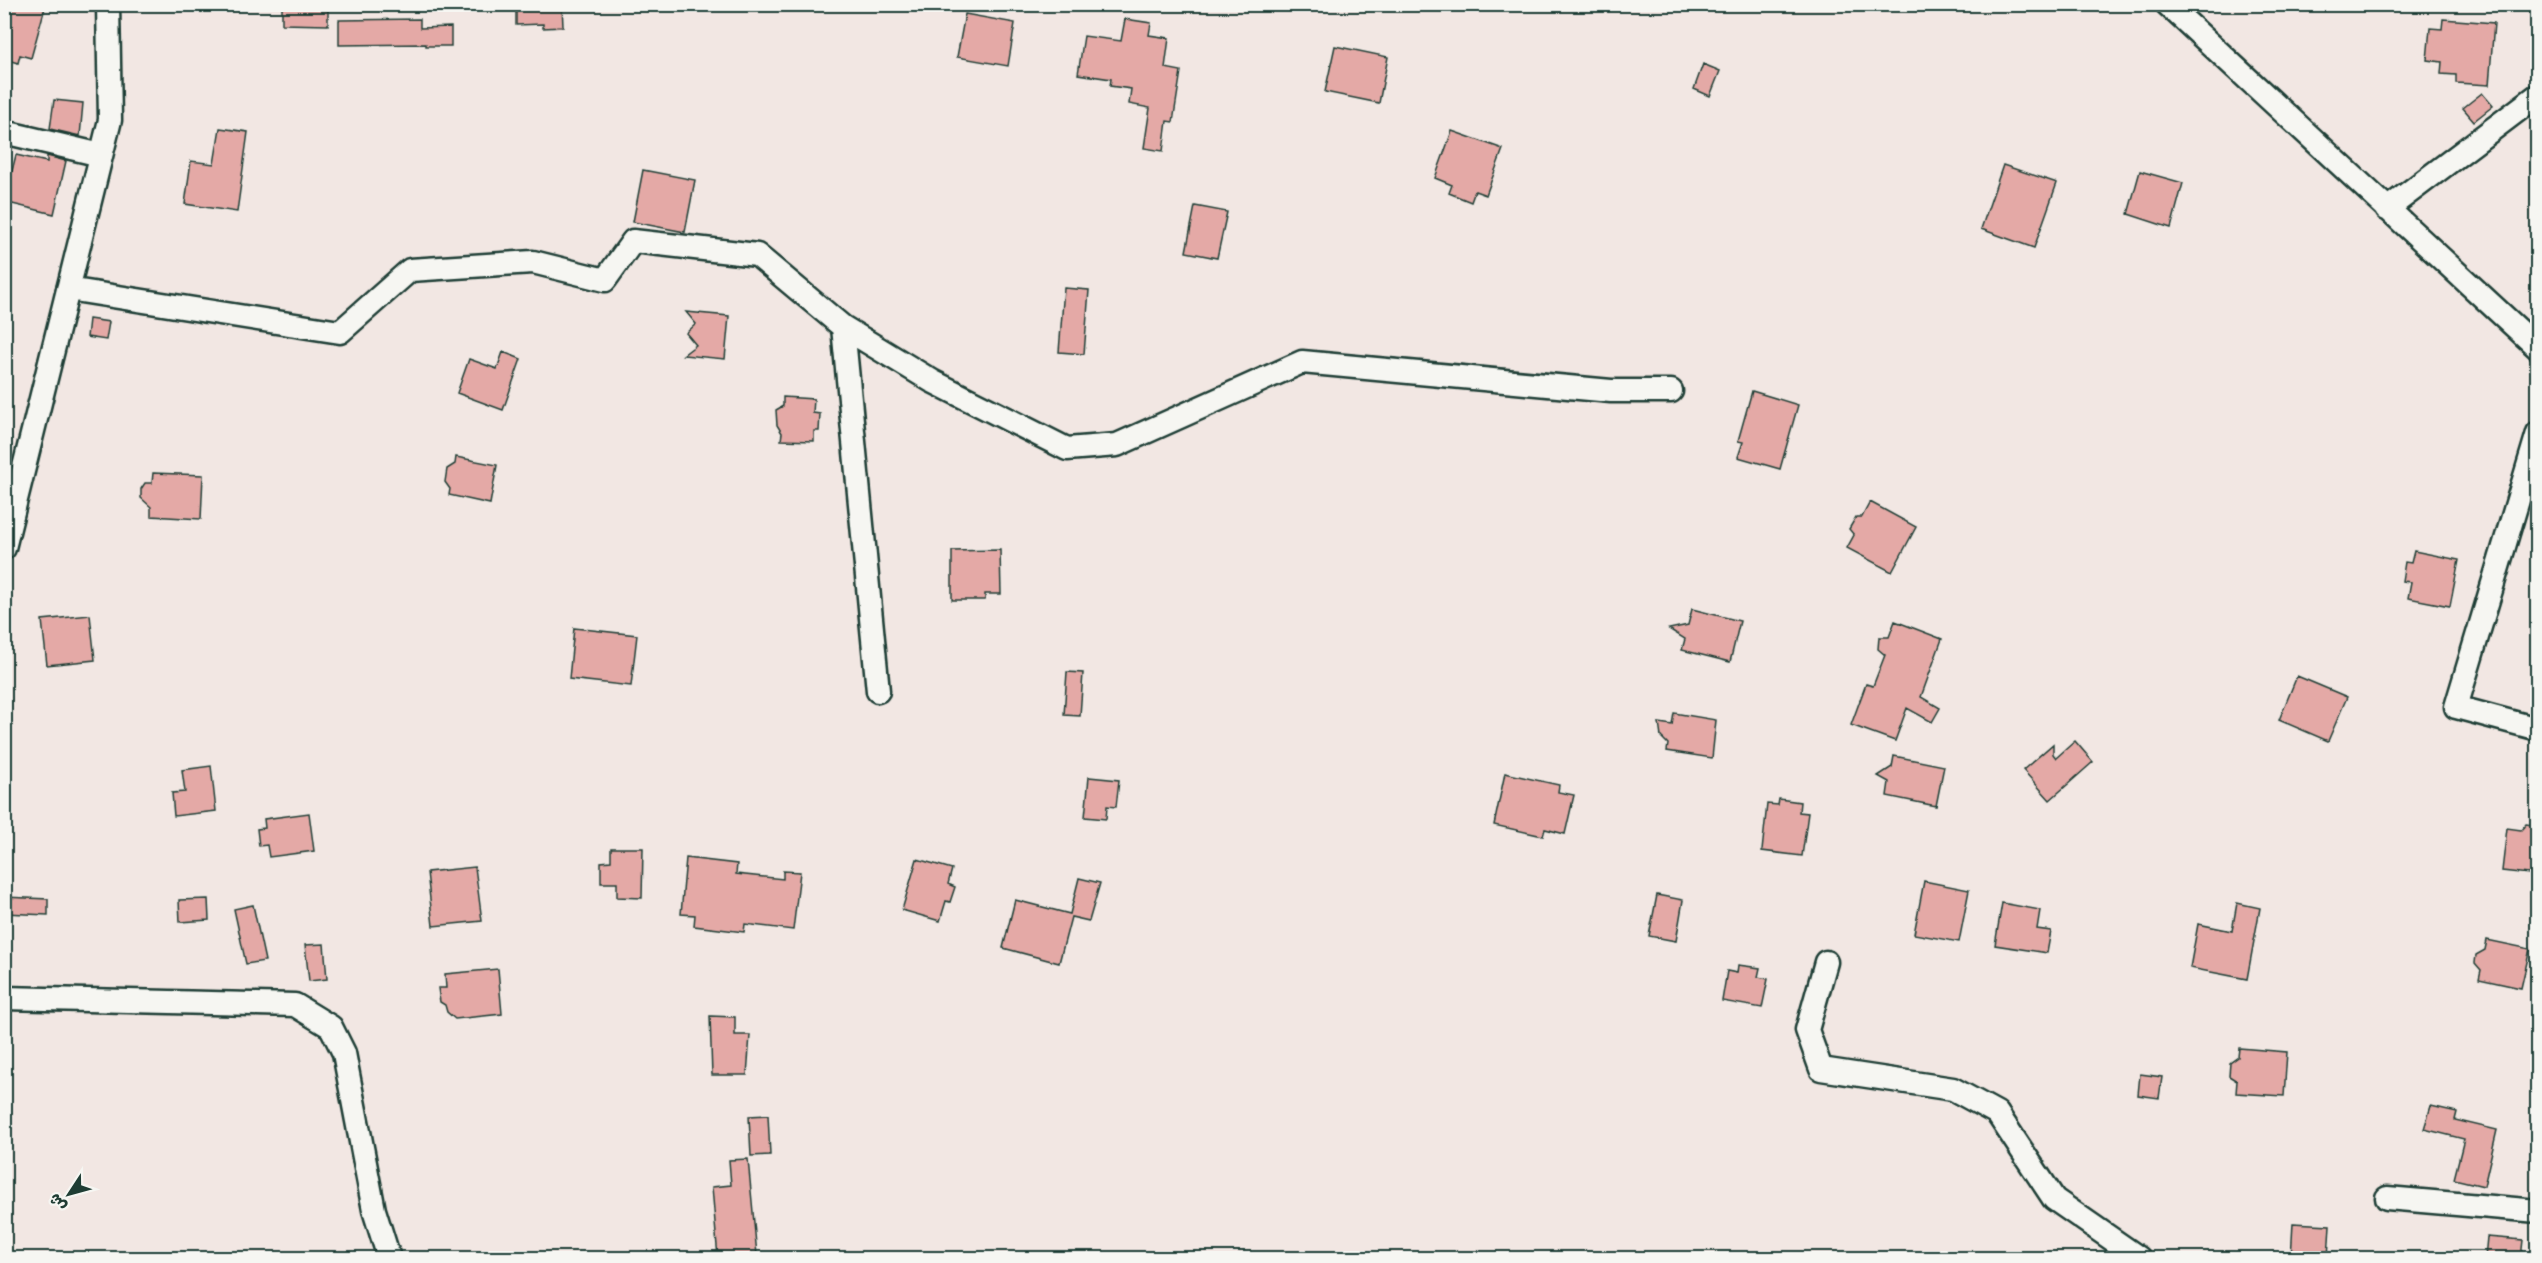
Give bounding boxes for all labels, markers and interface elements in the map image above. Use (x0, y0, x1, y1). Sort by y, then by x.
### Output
north arrow (39, 1164, 99, 1224)
text: ش (44, 1187, 73, 1216)

